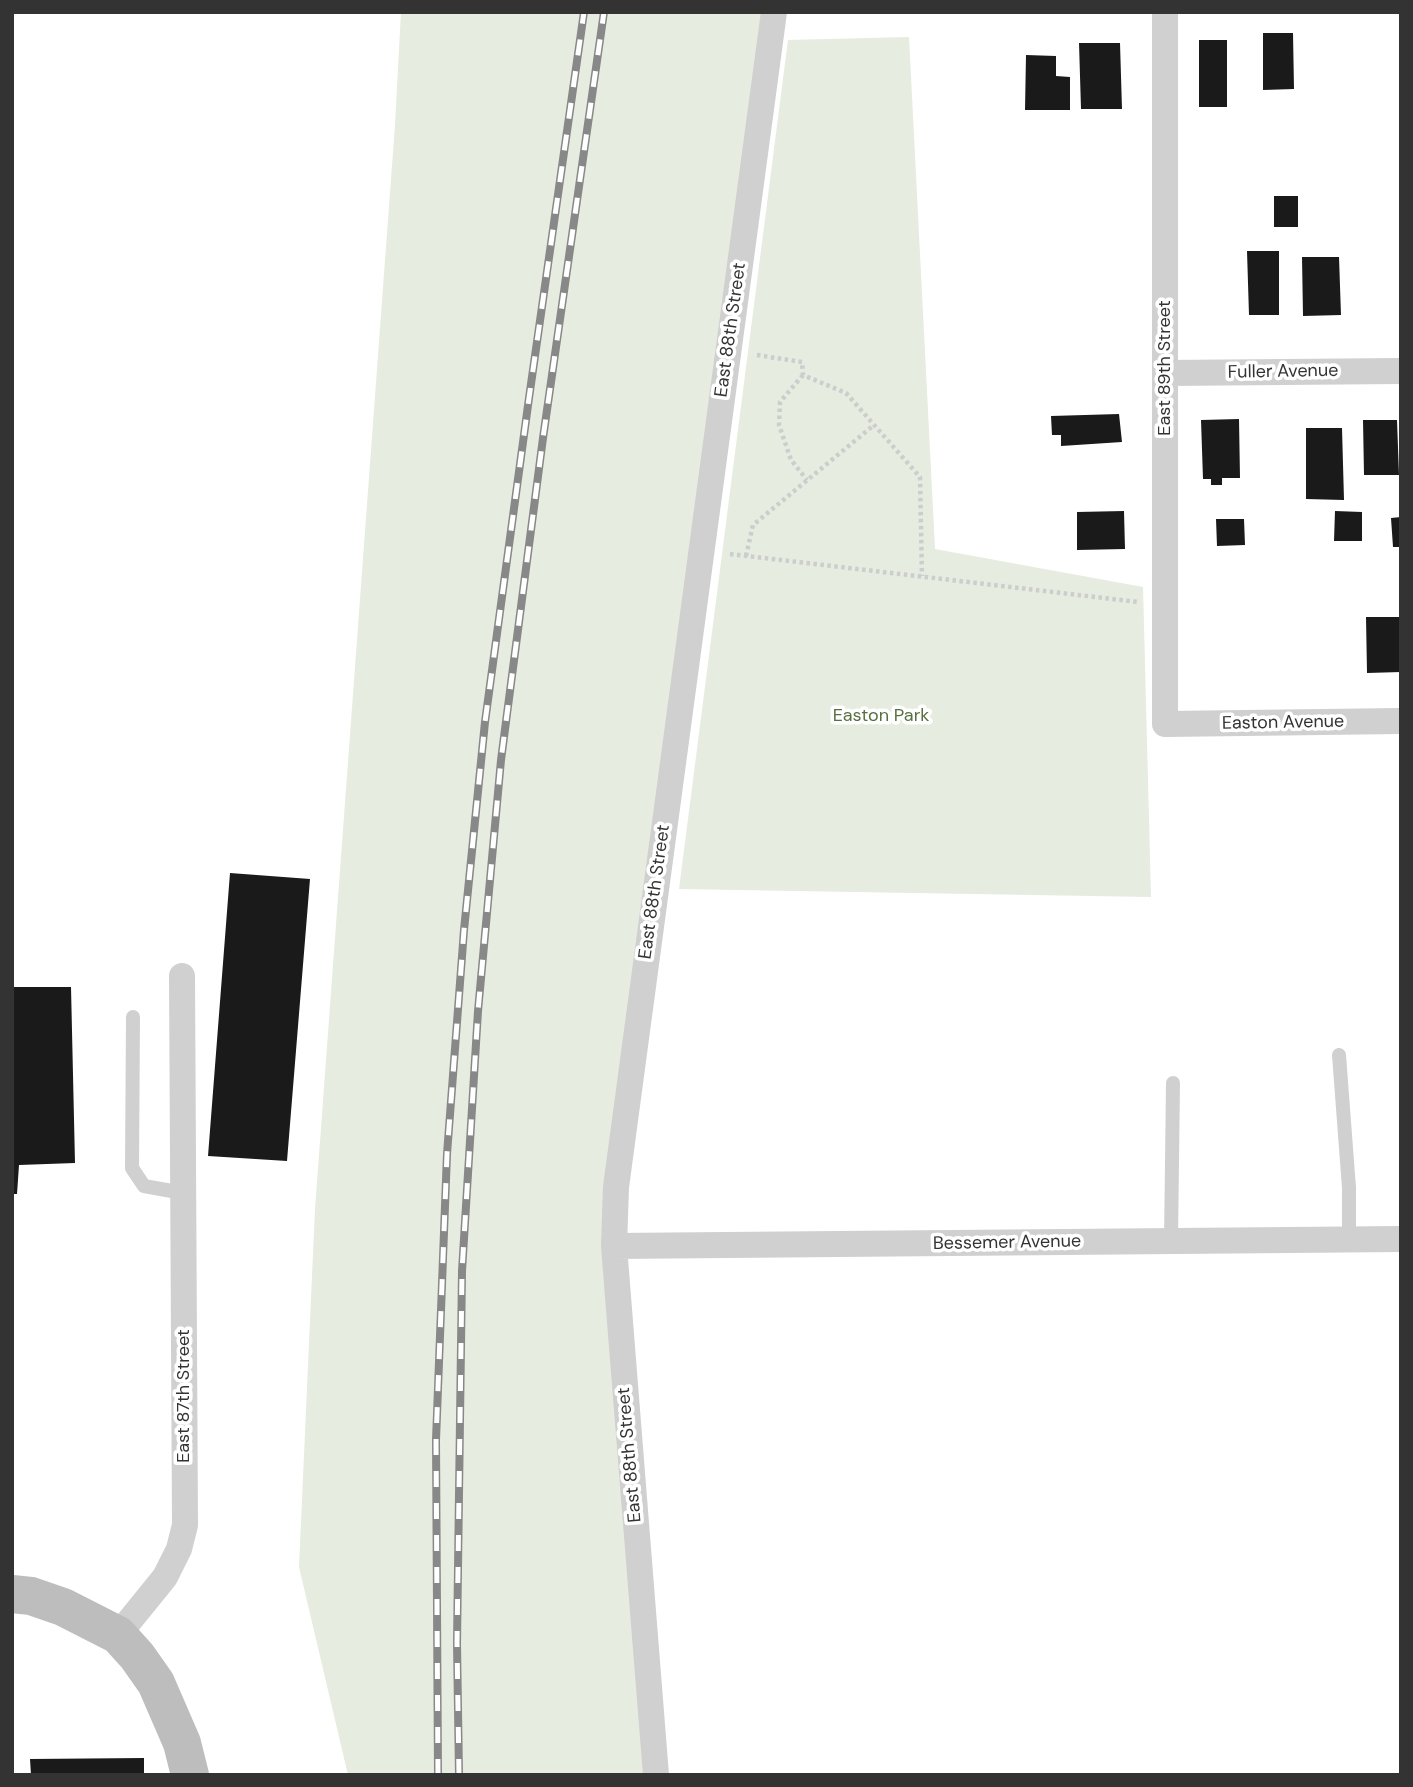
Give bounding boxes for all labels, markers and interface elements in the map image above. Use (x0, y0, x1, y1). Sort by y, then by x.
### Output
street label: East 88th Street (711, 261, 751, 399)
street label: East 89th Street (1154, 300, 1176, 436)
street label: Fuller Avenue (1227, 360, 1339, 384)
park label: Easton Park (833, 705, 929, 727)
street label: Easton Avenue (1222, 711, 1344, 735)
street label: East 88th Street (635, 823, 675, 961)
street label: Bessemer Avenue (933, 1231, 1081, 1255)
street label: East 87th Street (173, 1329, 195, 1463)
street label: East 88th Street (613, 1387, 647, 1523)

